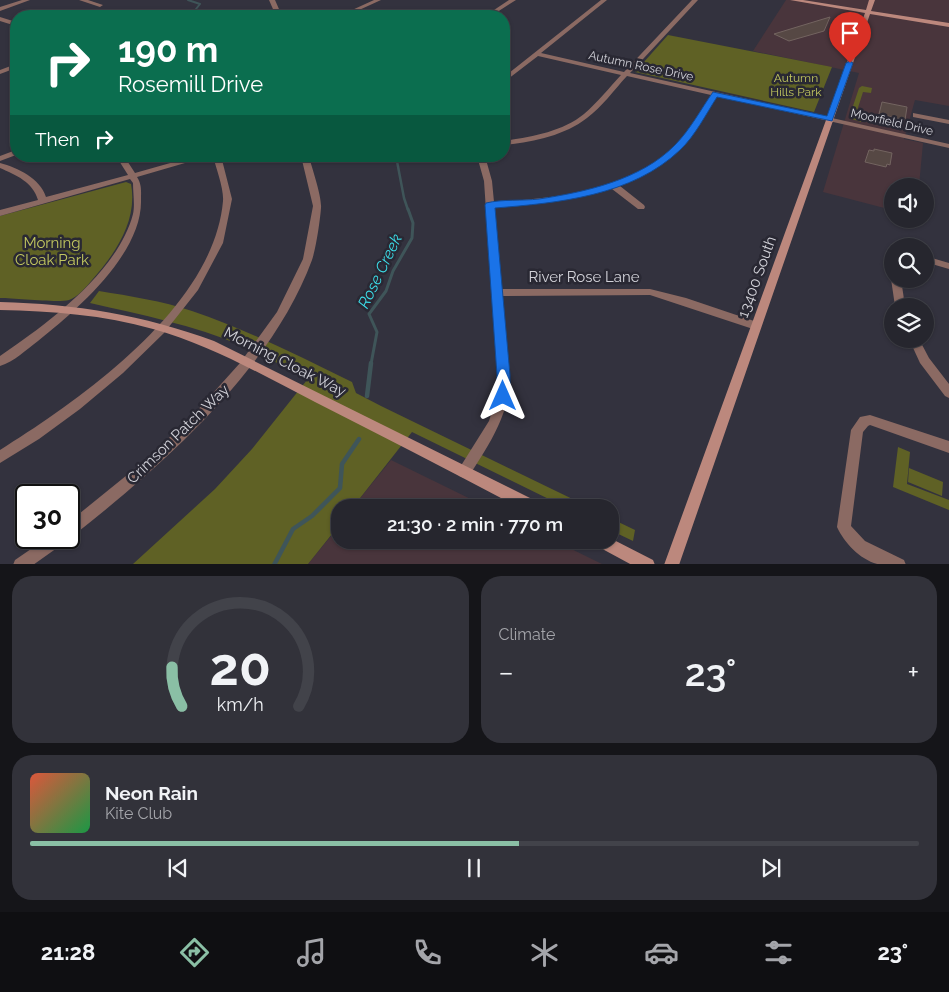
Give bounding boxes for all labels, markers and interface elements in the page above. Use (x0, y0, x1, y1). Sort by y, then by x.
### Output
pin (829, 12, 871, 63)
icon: arrive (836, 19, 864, 47)
text: 190 m (118, 29, 218, 70)
icon: right (35, 30, 100, 95)
street label: Autumn Rose Drive (587, 48, 695, 84)
text: Rosemill Drive (118, 71, 263, 97)
park label: Autumn Hills Park (770, 71, 822, 99)
street label: Moorfield Drive (849, 106, 935, 138)
icon: right (90, 125, 118, 153)
text: Then (35, 128, 80, 150)
map controls (884, 178, 934, 348)
button: sound (884, 178, 934, 228)
water label: Rose Creek (354, 230, 406, 311)
park label: Morning Cloak Park (15, 234, 89, 269)
street label: 13400 South (734, 234, 780, 320)
button: search (884, 238, 934, 288)
street label: River Rose Lane (528, 268, 640, 286)
button: layers (884, 298, 934, 348)
street label: Morning Cloak Way (221, 323, 349, 401)
position arrow (476, 369, 528, 421)
street label: Crimson Patch Way (123, 381, 233, 487)
speed limit sign: 30 (15, 484, 80, 549)
text: 21:30 · 2 min · 770 m (387, 513, 563, 535)
text: Climate (499, 625, 555, 644)
text: 20 (210, 636, 271, 697)
text: 23° (685, 650, 736, 695)
text: − (499, 656, 514, 689)
text: + (907, 656, 919, 689)
text: km/h (217, 694, 264, 715)
text: Neon Rain (105, 782, 198, 804)
text: Kite Club (105, 804, 172, 823)
icon: previous (164, 854, 192, 882)
icon: pause (460, 854, 488, 882)
icon: next (757, 854, 785, 882)
icon: directions (177, 935, 212, 970)
icon: music (294, 935, 329, 970)
icon: phone (410, 935, 445, 970)
icon: climate (527, 935, 562, 970)
icon: car (644, 935, 679, 970)
icon: filters (761, 935, 796, 970)
text: 21:28 (41, 939, 95, 965)
text: 23° (877, 939, 908, 965)

